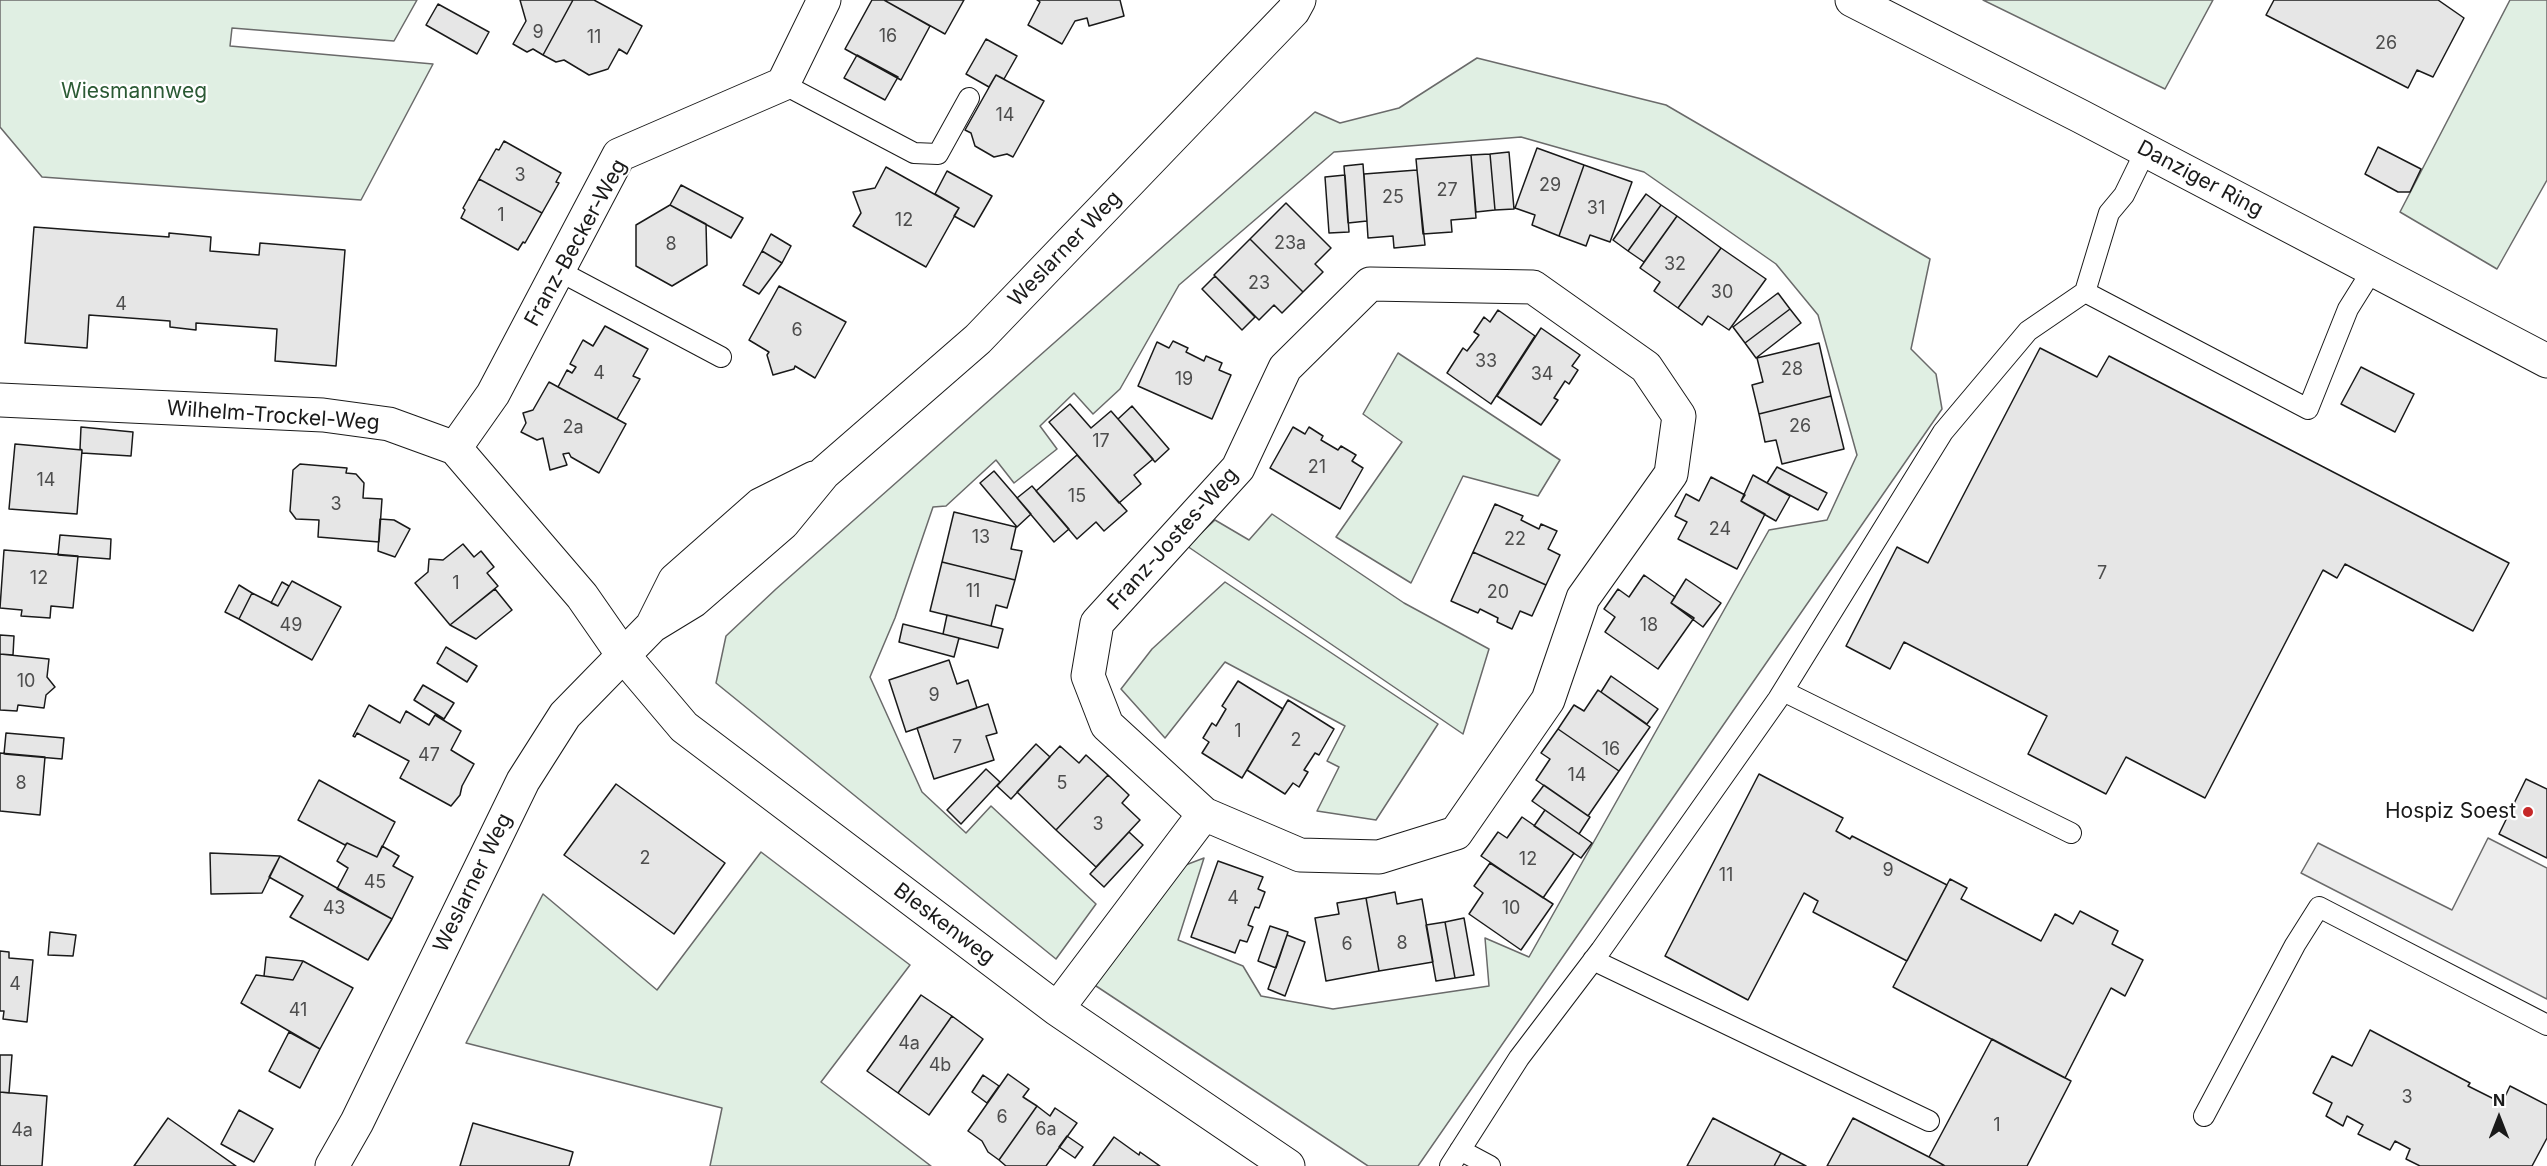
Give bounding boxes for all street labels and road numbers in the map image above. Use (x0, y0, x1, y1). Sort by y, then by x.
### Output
street label: Danziger Ring (2133, 135, 2267, 223)
street label: Franz-Becker-Weg (520, 155, 632, 331)
street label: Weslarner Weg (1003, 186, 1127, 312)
street label: Wilhelm-Trockel-Weg (166, 396, 380, 436)
street label: Franz-Jostes-Weg (1102, 463, 1244, 615)
street label: Weslarner Weg (429, 809, 517, 957)
street label: Bleskenweg (889, 878, 999, 970)

